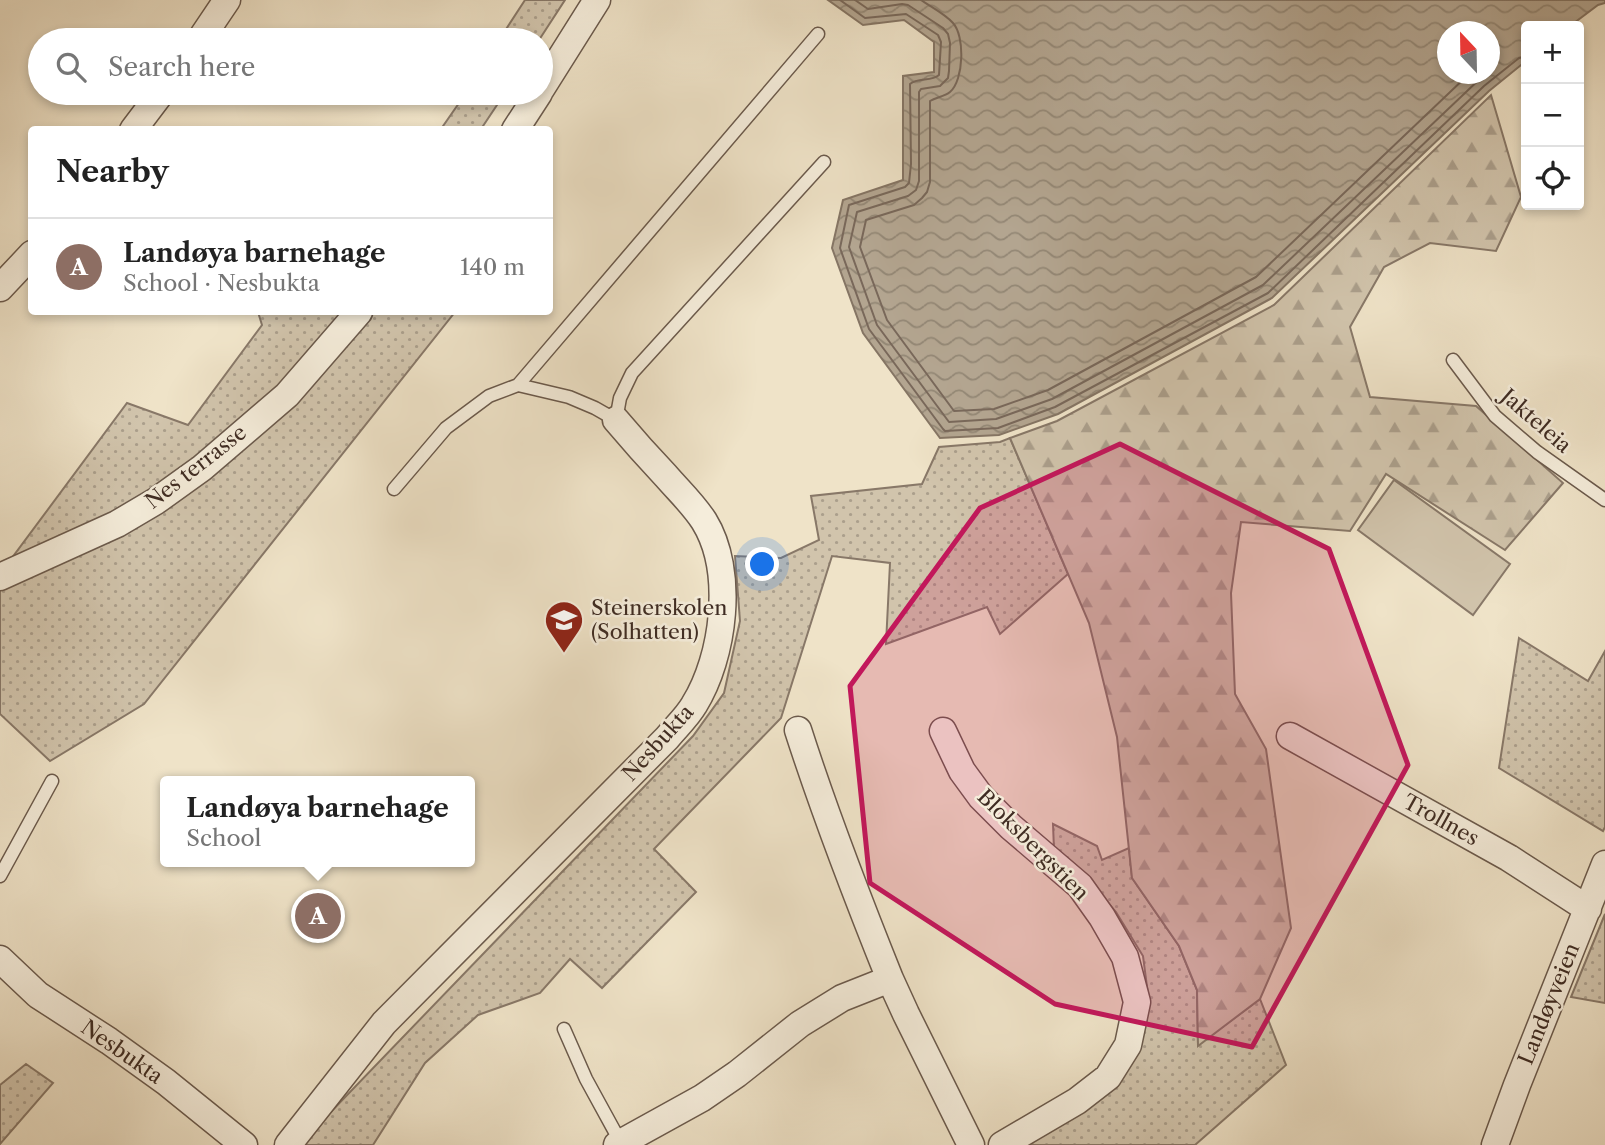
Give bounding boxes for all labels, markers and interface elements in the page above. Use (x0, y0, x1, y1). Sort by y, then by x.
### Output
north arrow (1437, 21, 1500, 84)
map controls (1521, 21, 1584, 210)
button: + (1521, 21, 1584, 84)
search box (28, 28, 553, 105)
icon: search (52, 48, 90, 86)
text: Search here (108, 51, 255, 83)
button: − (1521, 84, 1584, 147)
button: locate (1521, 147, 1584, 210)
text: Nearby (56, 153, 169, 190)
text: Landøya barnehage (123, 237, 386, 269)
text: A (70, 253, 88, 281)
text: 140 m (460, 253, 525, 281)
text: School · Nesbukta (123, 269, 320, 297)
street label: Jakteleia (1494, 381, 1577, 459)
street label: Nes terrasse (140, 419, 251, 514)
your location (745, 547, 779, 581)
place label: Steinerskolen (Solhatten) (591, 595, 727, 644)
school or university icon: Steinerskolen (Solhatten) (543, 599, 585, 654)
street label: Nesbukta (617, 699, 699, 786)
popup (160, 776, 475, 867)
street label: Bloksbergstien (973, 784, 1094, 905)
street label: Trollnes (1399, 789, 1483, 850)
text: Landøya barnehage (186, 792, 449, 824)
text: School (186, 824, 261, 852)
pin: A (295, 890, 341, 942)
street label: Landøyveien (1513, 939, 1584, 1068)
street label: Nesbukta (77, 1014, 169, 1089)

